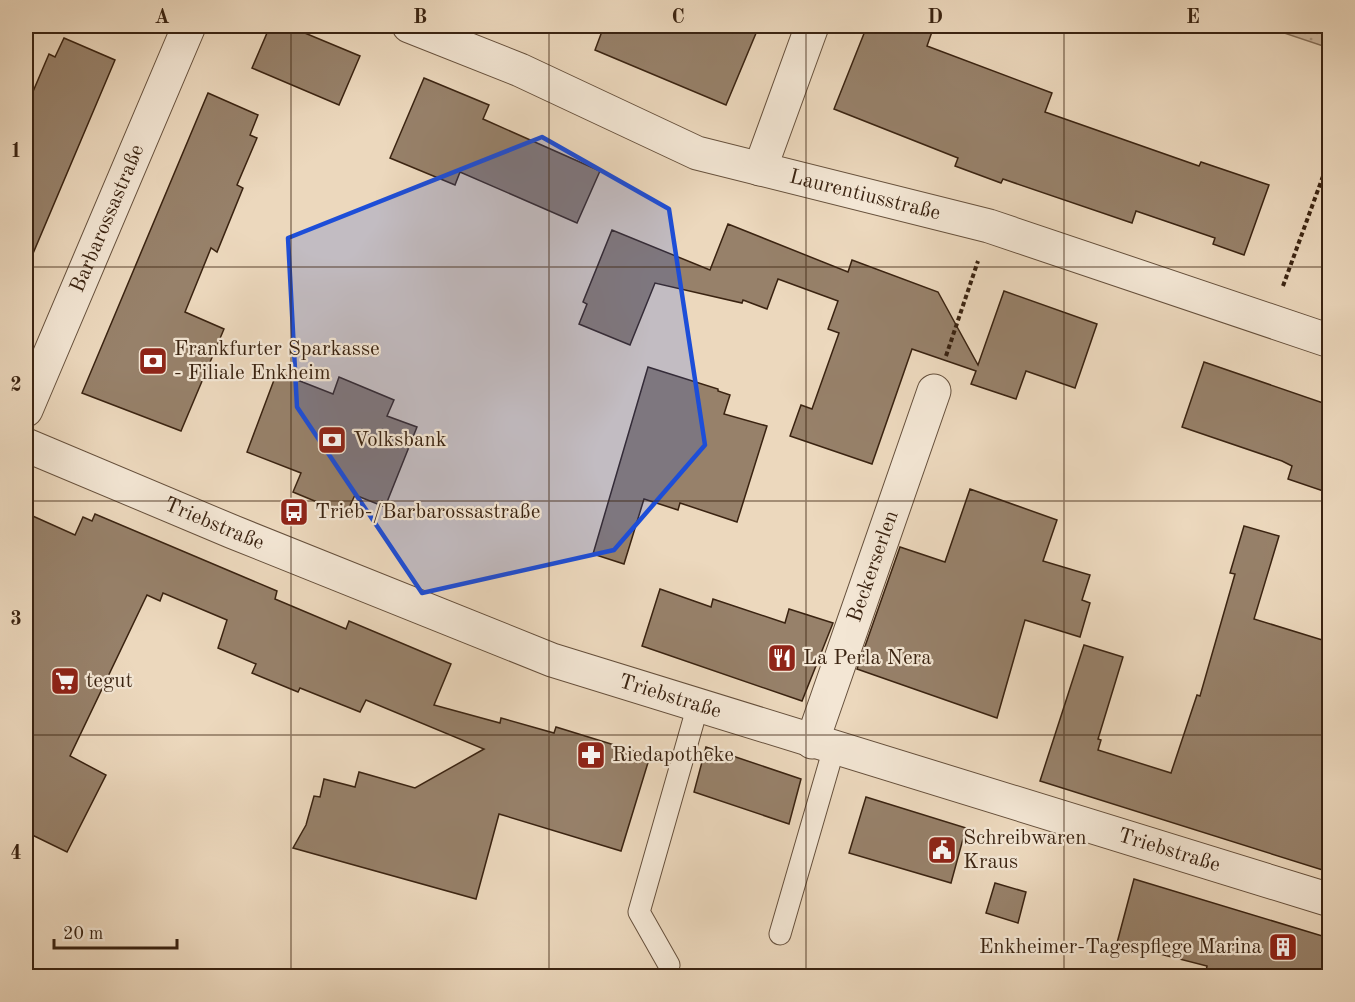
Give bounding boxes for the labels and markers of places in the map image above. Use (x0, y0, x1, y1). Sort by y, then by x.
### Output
place label: Frankfurter Sparkasse - Filiale Enkheim (174, 339, 380, 384)
bank icon: Frankfurter Sparkasse - Filiale Enkheim (137, 345, 169, 377)
bank icon: Volksbank (316, 424, 348, 456)
place label: Volksbank (353, 430, 447, 451)
bus stop icon: Trieb-/Barbarossastraße (278, 496, 310, 528)
place label: Trieb-/Barbarossastraße (315, 502, 540, 523)
restaurant icon: La Perla Nera (766, 642, 798, 674)
place label: La Perla Nera (803, 648, 932, 669)
supermarket icon: tegut (49, 665, 81, 697)
place label: tegut (86, 671, 133, 692)
pharmacy icon: Riedapotheke (575, 739, 607, 771)
place label: Riedapotheke (612, 745, 734, 766)
place label: Schreibwaren Kraus (963, 828, 1087, 873)
public building icon: Schreibwaren Kraus (926, 834, 958, 866)
building icon: Enkheimer-Tagespflege Marina (1267, 931, 1299, 963)
place label: Enkheimer-Tagespflege Marina (979, 937, 1262, 958)

